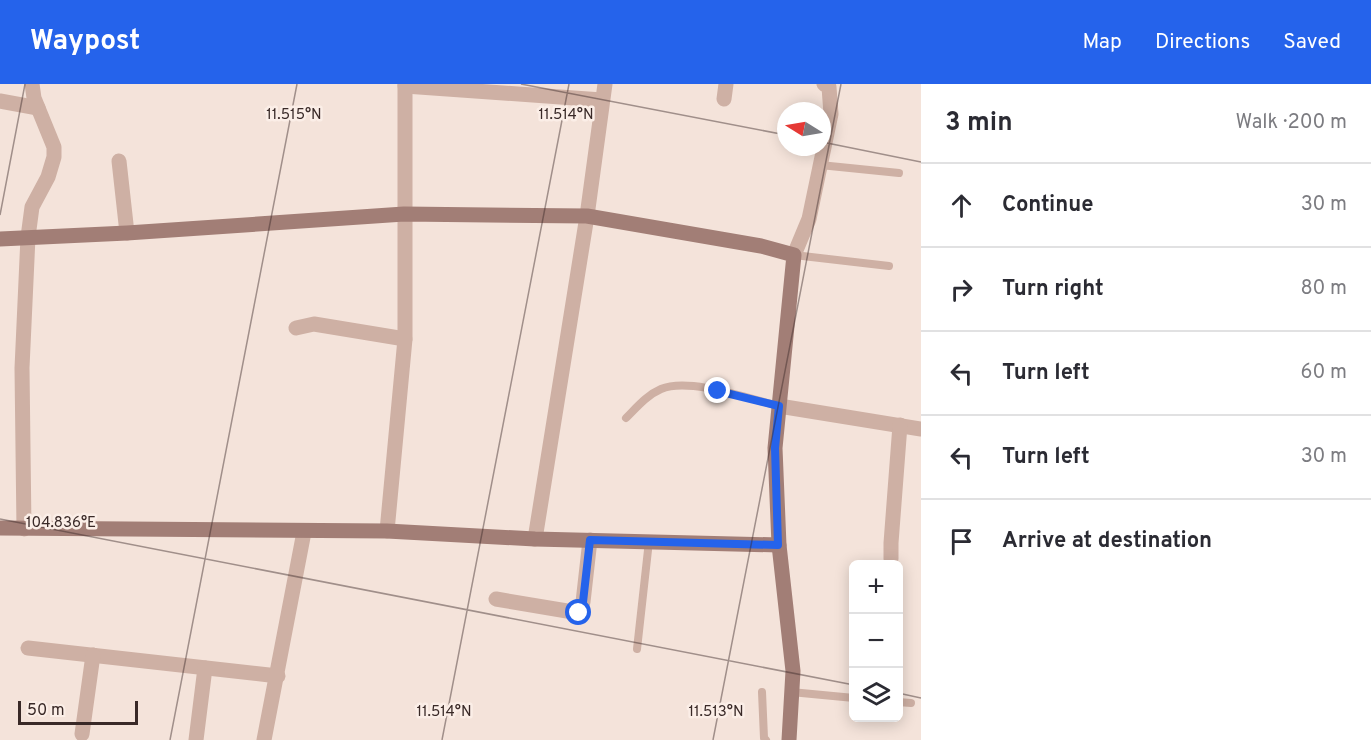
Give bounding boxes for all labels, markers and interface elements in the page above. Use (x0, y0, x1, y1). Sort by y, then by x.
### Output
text: Waypost (30, 24, 140, 60)
text: Map (1082, 29, 1122, 56)
text: Directions (1155, 29, 1250, 56)
text: Saved (1283, 29, 1341, 56)
north arrow (777, 102, 831, 156)
text: 11.515°N (266, 106, 322, 125)
text: 11.514°N (538, 106, 594, 125)
text: 3 min (945, 107, 1013, 140)
text: Walk · 200 m (1236, 110, 1347, 136)
icon: ahead (945, 189, 978, 222)
text: Continue (1002, 192, 1093, 219)
text: 30 m (1301, 192, 1347, 218)
icon: right (945, 273, 978, 306)
text: Turn right (1002, 276, 1104, 303)
text: 80 m (1301, 276, 1347, 302)
icon: left (945, 357, 978, 390)
text: Turn left (1002, 360, 1090, 387)
text: 60 m (1301, 360, 1347, 386)
route end (704, 377, 730, 403)
icon: left (945, 441, 978, 474)
text: Turn left (1002, 444, 1090, 471)
text: 30 m (1301, 444, 1347, 470)
text: 104.836°E (26, 514, 96, 533)
icon: arrive (945, 525, 978, 558)
text: Arrive at destination (1002, 528, 1212, 555)
map controls (849, 560, 903, 722)
button: + (849, 560, 903, 614)
route start (565, 599, 591, 625)
button: − (849, 614, 903, 668)
button: layers (849, 668, 903, 722)
scale bar (18, 698, 138, 726)
text: 50 m (27, 701, 65, 721)
text: 11.514°N (416, 703, 472, 722)
text: 11.513°N (688, 703, 744, 722)

